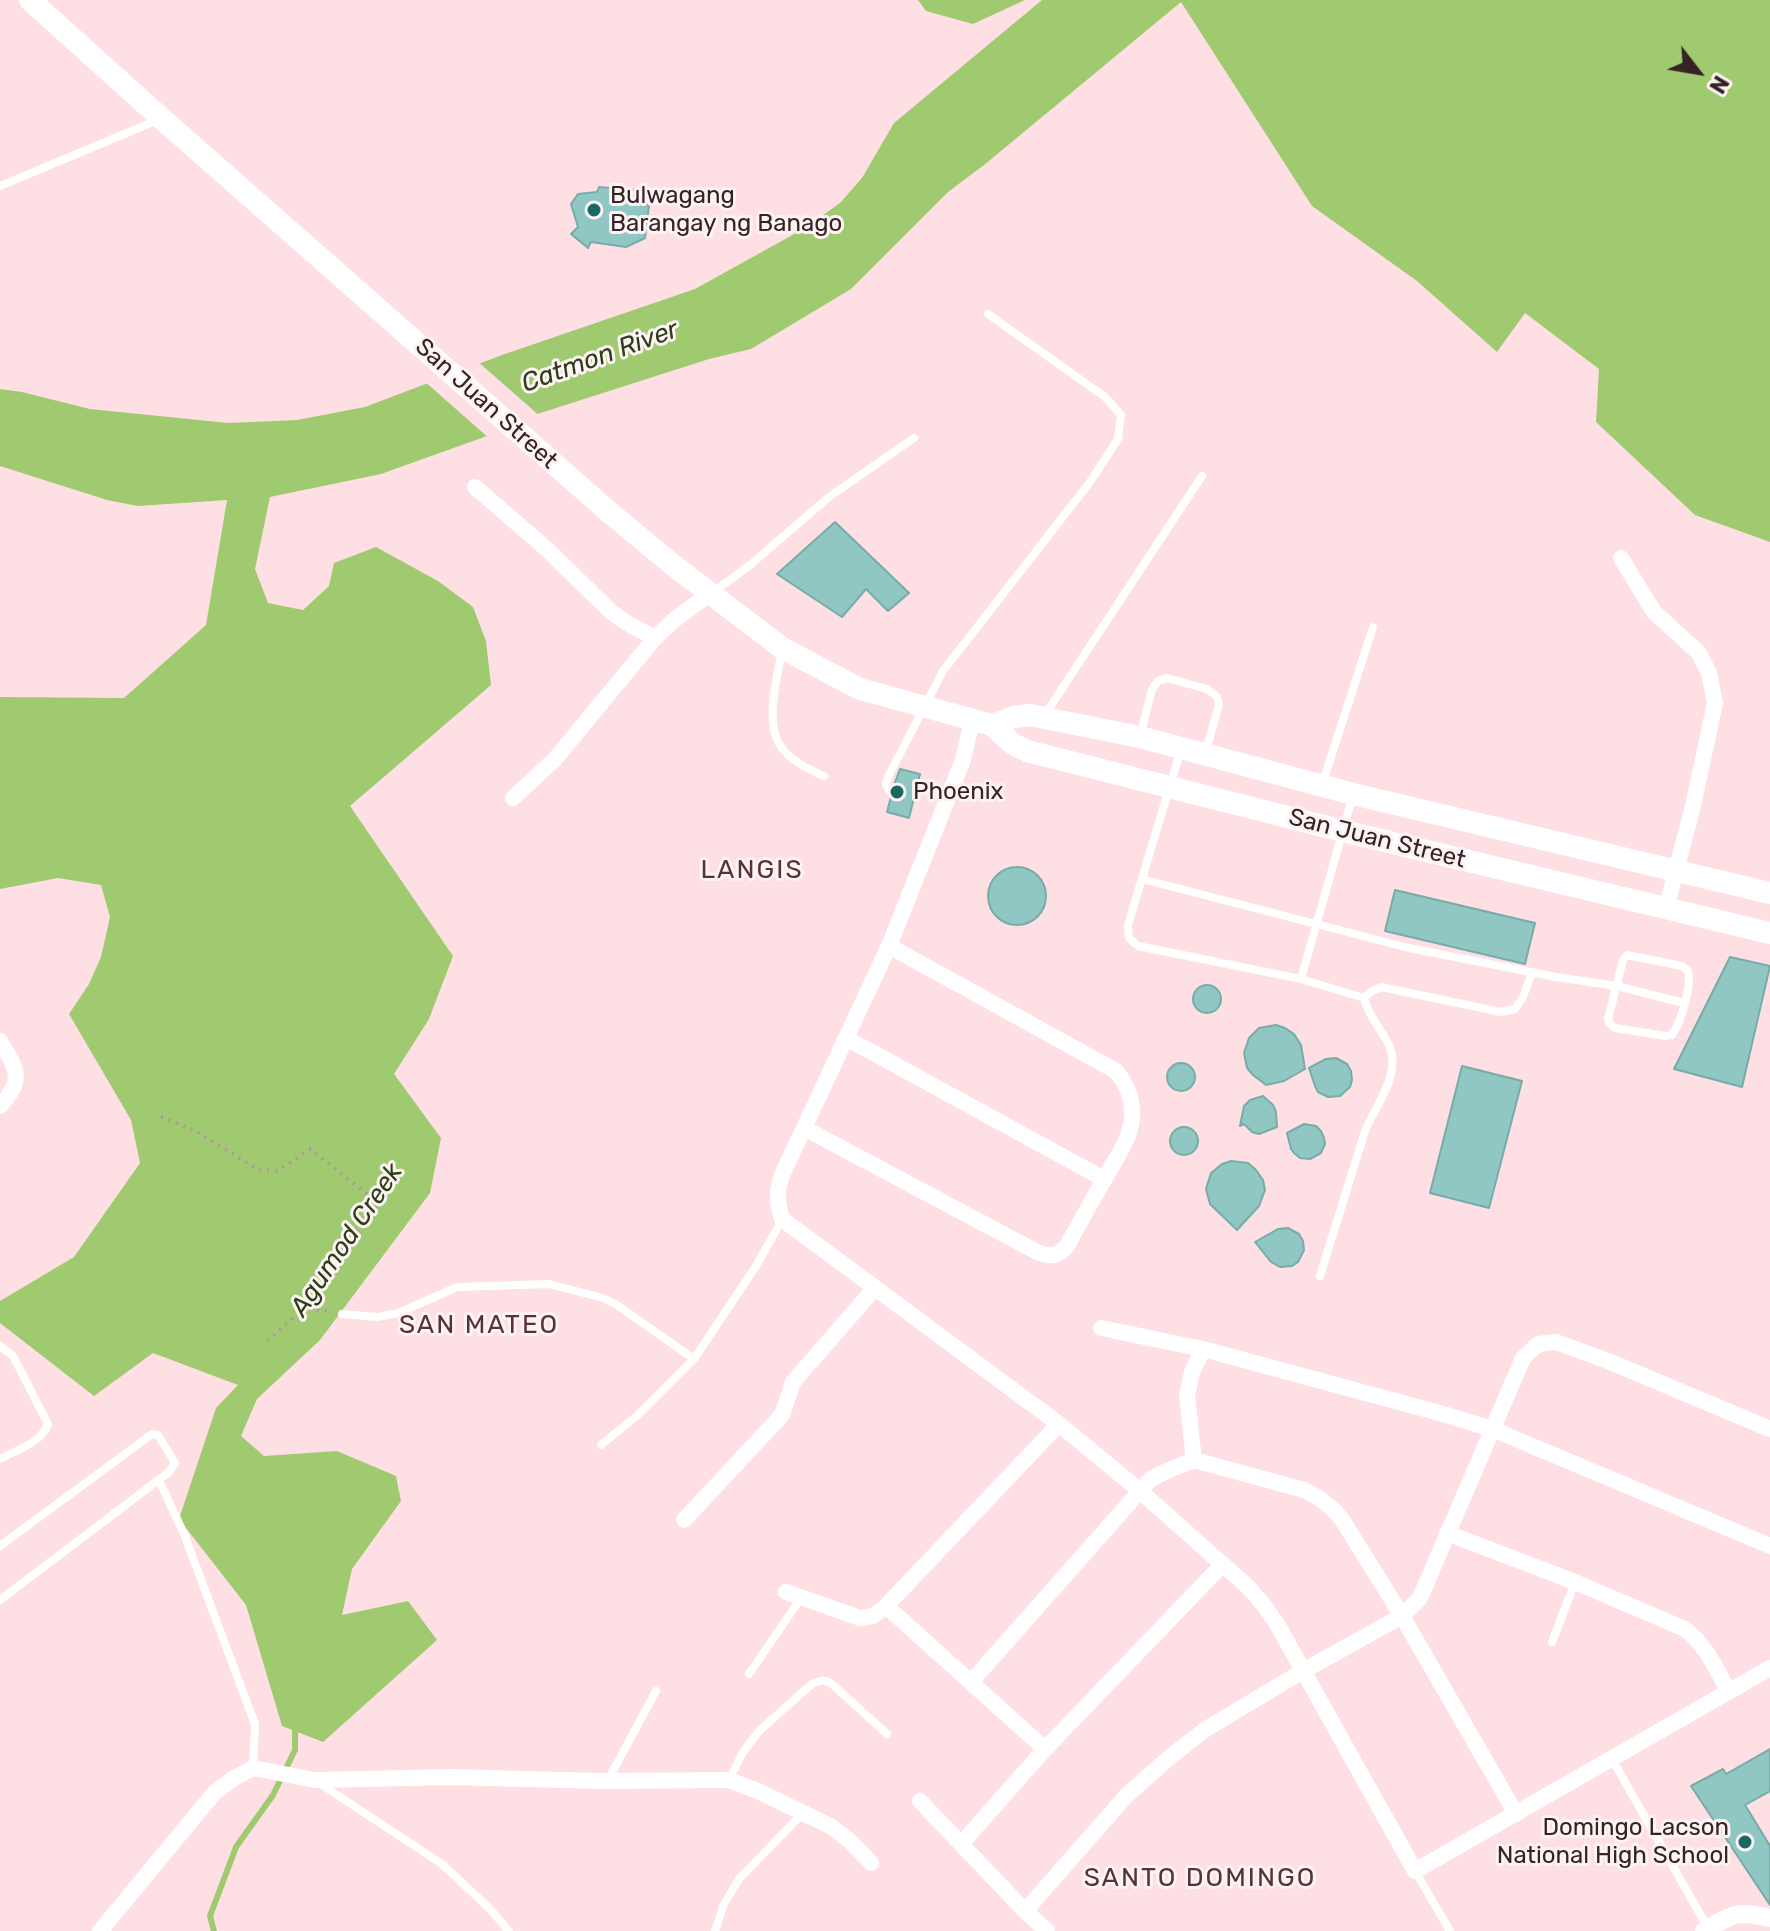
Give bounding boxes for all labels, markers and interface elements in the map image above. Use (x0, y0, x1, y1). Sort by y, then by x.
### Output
north arrow (1658, 32, 1738, 112)
text: N (1703, 71, 1735, 98)
place label: Bulwagang Barangay ng Banago (610, 182, 842, 238)
marker: Bulwagang Barangay ng Banago (585, 201, 603, 219)
water label: Catmon River (517, 314, 683, 400)
street label: San Juan Street (409, 333, 563, 475)
place label: Phoenix (913, 778, 1004, 806)
marker: Phoenix (888, 783, 906, 801)
street label: San Juan Street (1286, 803, 1468, 875)
district label: LANGIS (700, 854, 804, 886)
water label: Agumod Creek (284, 1158, 410, 1322)
district label: SAN MATEO (399, 1309, 559, 1341)
place label: Domingo Lacson National High School (1497, 1814, 1729, 1870)
marker: Domingo Lacson National High School (1736, 1833, 1754, 1851)
district label: SANTO DOMINGO (1084, 1862, 1316, 1894)

